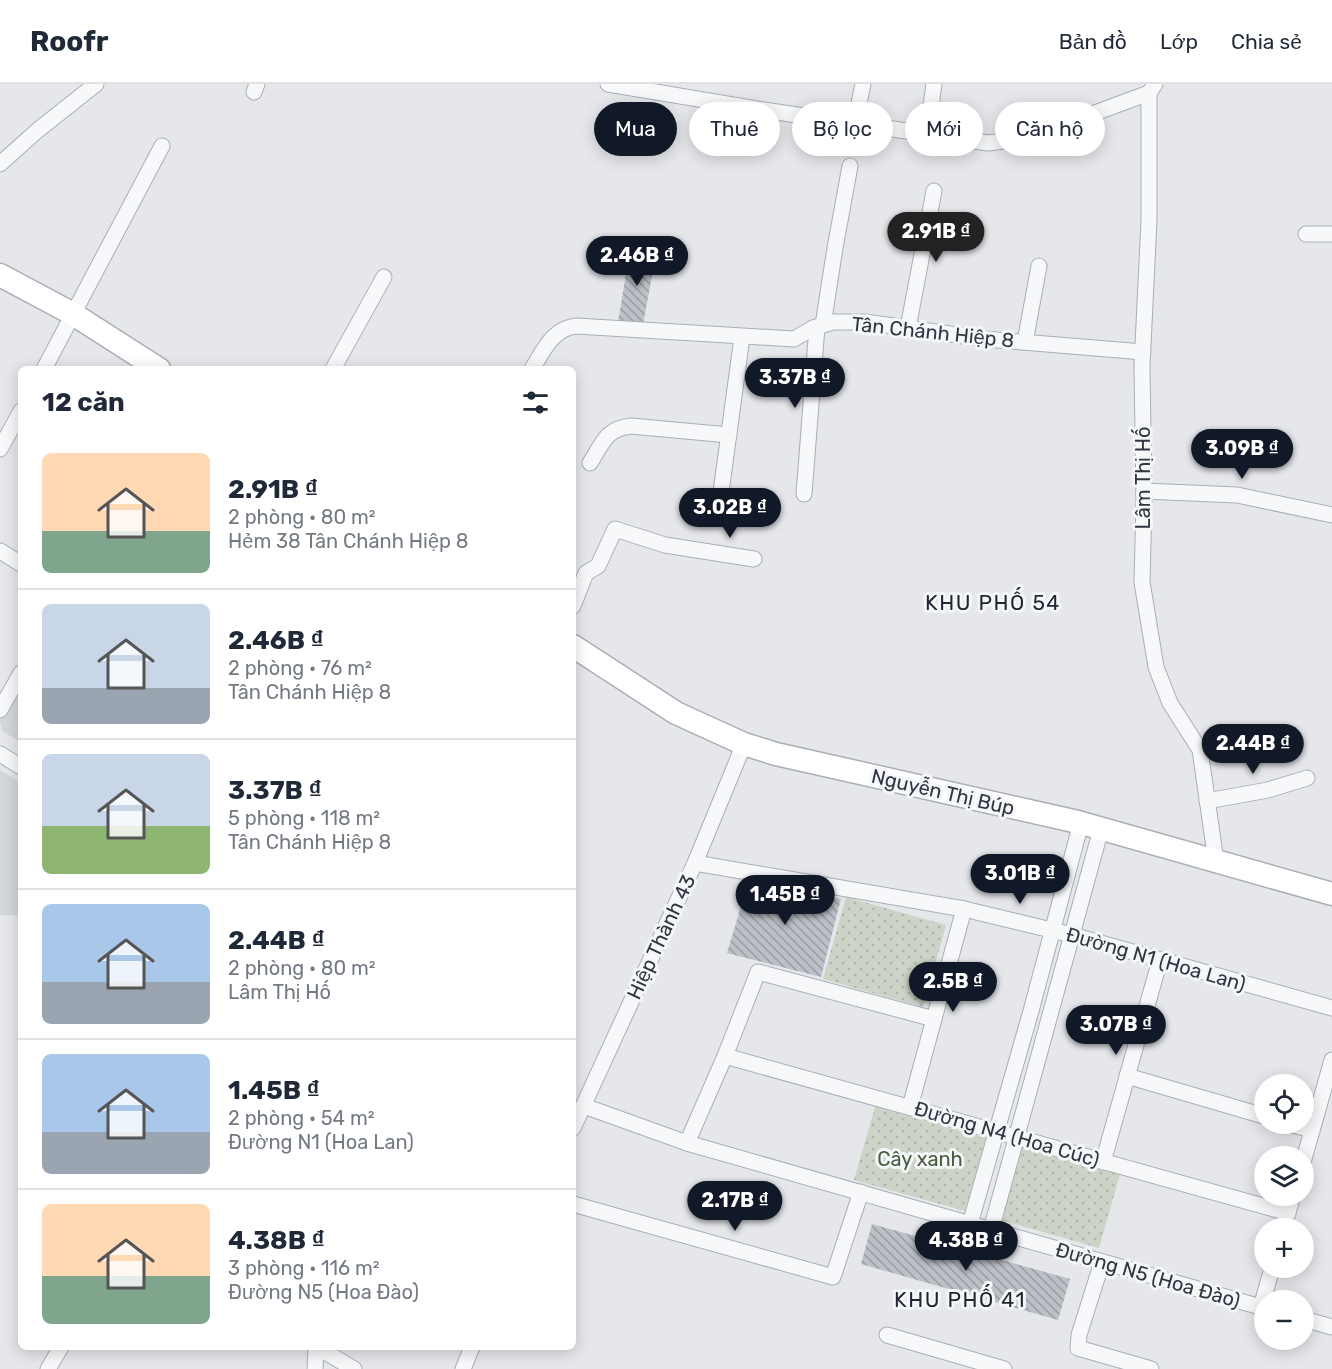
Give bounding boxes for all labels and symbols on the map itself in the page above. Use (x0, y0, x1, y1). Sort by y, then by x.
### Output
pin: 2.91B ₫ (881, 212, 991, 263)
pin: 2.46B ₫ (582, 236, 692, 287)
street label: Tân Chánh Hiệp 8 (851, 312, 1015, 352)
pin: 3.37B ₫ (740, 358, 850, 409)
street label: Lâm Thị Hố (1131, 427, 1155, 529)
pin: 3.09B ₫ (1187, 429, 1297, 480)
pin: 3.02B ₫ (675, 488, 785, 539)
district label: KHU PHỐ 54 (925, 587, 1061, 615)
pin: 2.44B ₫ (1198, 724, 1308, 775)
street label: Nguyễn Thị Búp (869, 764, 1017, 820)
pin: 3.01B ₫ (965, 854, 1075, 905)
street label: Hiệp Thành 43 (622, 871, 700, 1003)
pin: 1.45B ₫ (730, 875, 840, 926)
street label: Đường N1 (Hoa Lan) (1063, 922, 1249, 996)
pin: 2.5B ₫ (904, 962, 1002, 1013)
pin: 3.07B ₫ (1061, 1005, 1171, 1056)
street label: Đường N4 (Hoa Cúc) (912, 1096, 1102, 1172)
park label: Cây xanh (877, 1147, 963, 1171)
pin: 2.17B ₫ (680, 1181, 790, 1232)
pin: 4.38B ₫ (911, 1221, 1021, 1272)
street label: Đường N5 (Hoa Đào) (1053, 1237, 1243, 1313)
district label: KHU PHỐ 41 (894, 1284, 1026, 1312)

